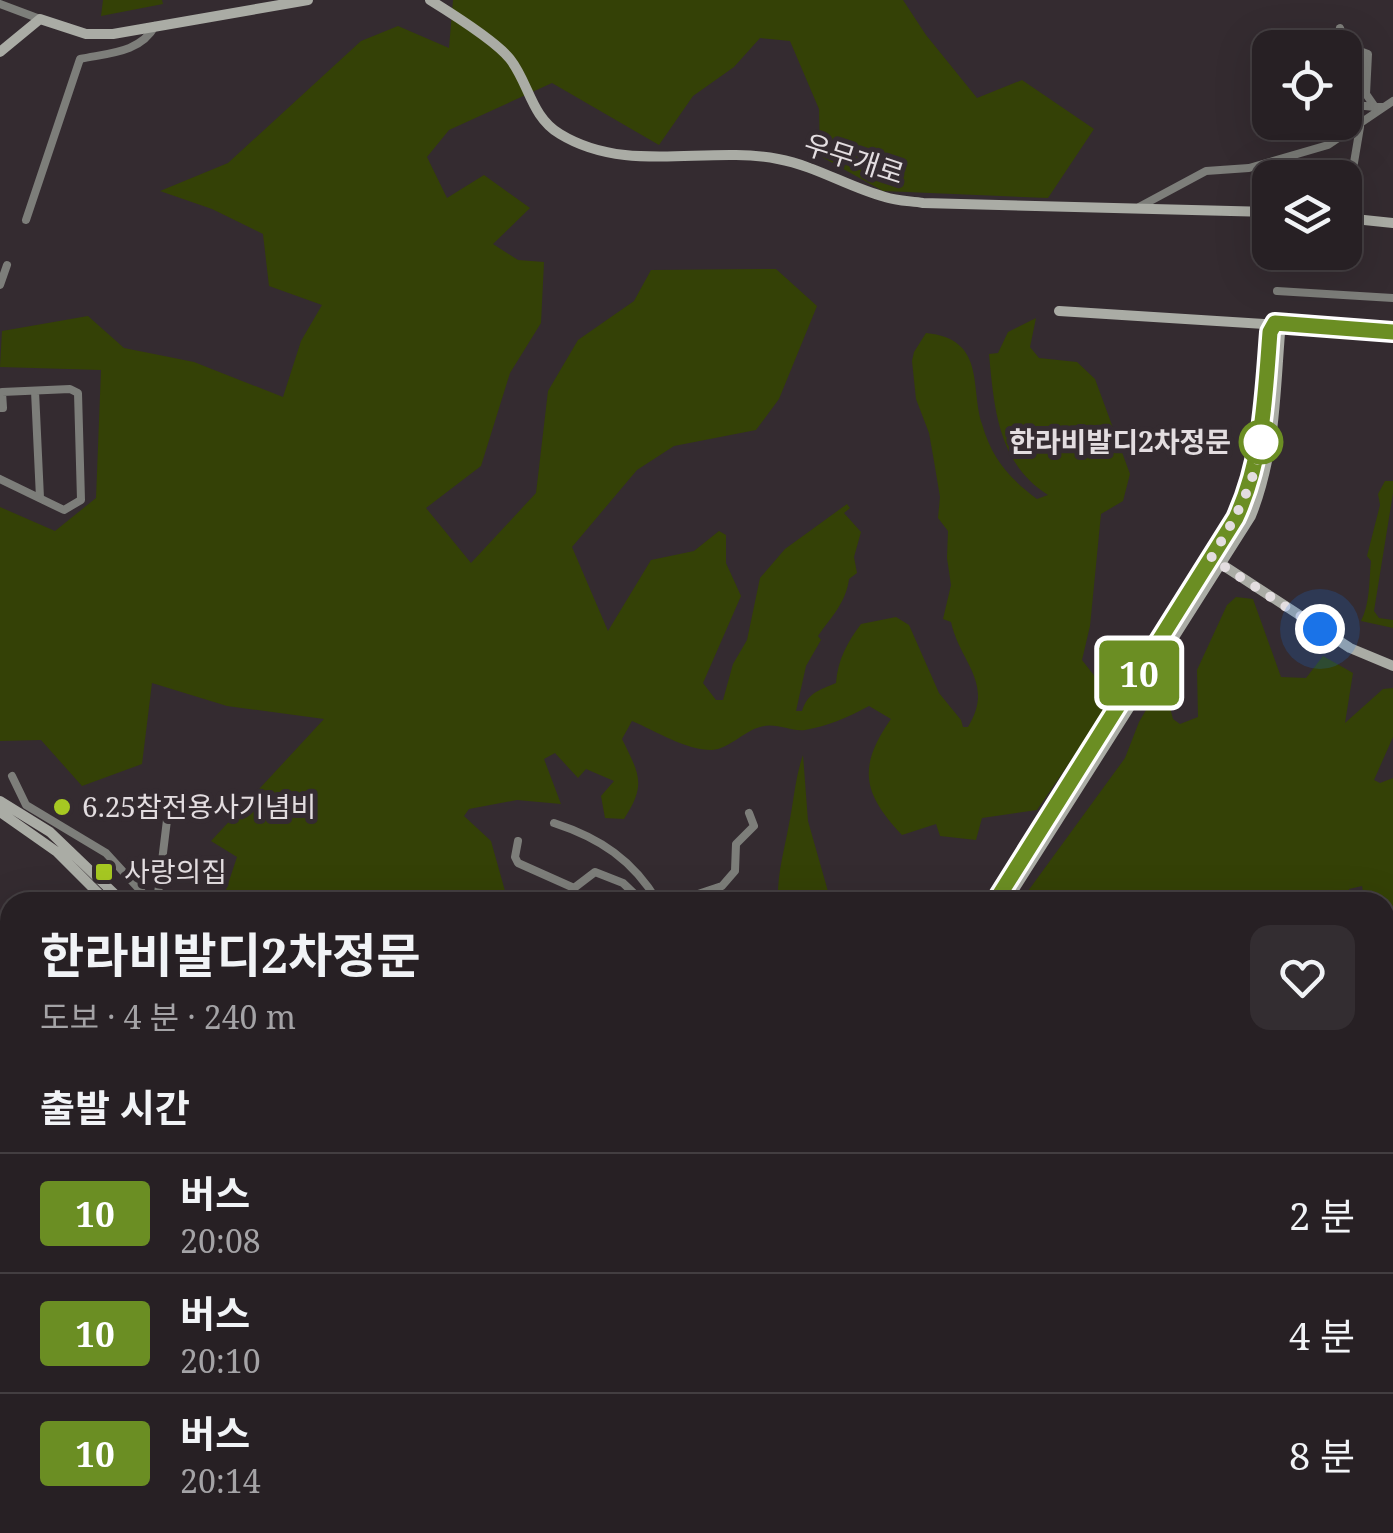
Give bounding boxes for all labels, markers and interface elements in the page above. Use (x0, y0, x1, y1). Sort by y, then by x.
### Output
map controls (1252, 30, 1362, 270)
button: locate (1252, 30, 1362, 140)
street label: 우무개로 (799, 124, 909, 192)
button: layers (1252, 160, 1362, 270)
marker: 한라비발디2차정문 (1240, 421, 1282, 463)
place label: 한라비발디2차정문 (1009, 422, 1231, 460)
your location (1295, 604, 1345, 654)
line badge: 10 (1094, 640, 1184, 706)
text: 10 (1119, 650, 1159, 697)
place label: 6.25참전용사기념비 (82, 787, 316, 825)
marker: 6.25참전용사기념비 (51, 796, 73, 818)
place label: 사랑의집 (124, 852, 227, 890)
marker: 사랑의집 (93, 861, 115, 883)
text: 한라비발디2차정문 (40, 922, 420, 987)
button: heart (1250, 925, 1355, 1030)
text: 도보 · 4 분 · 240 m (40, 995, 296, 1038)
text: 출발 시간 (40, 1081, 190, 1133)
text: 버스 (180, 1167, 250, 1219)
text: 2 분 (1289, 1189, 1355, 1241)
text: 10 (75, 1190, 115, 1237)
text: 20:08 (180, 1219, 261, 1262)
text: 버스 (180, 1287, 250, 1339)
text: 4 분 (1289, 1309, 1355, 1361)
text: 10 (75, 1310, 115, 1357)
text: 20:10 (180, 1339, 261, 1382)
text: 버스 (180, 1407, 250, 1459)
text: 8 분 (1289, 1429, 1355, 1481)
text: 10 (75, 1430, 115, 1477)
text: 20:14 (180, 1459, 261, 1502)

